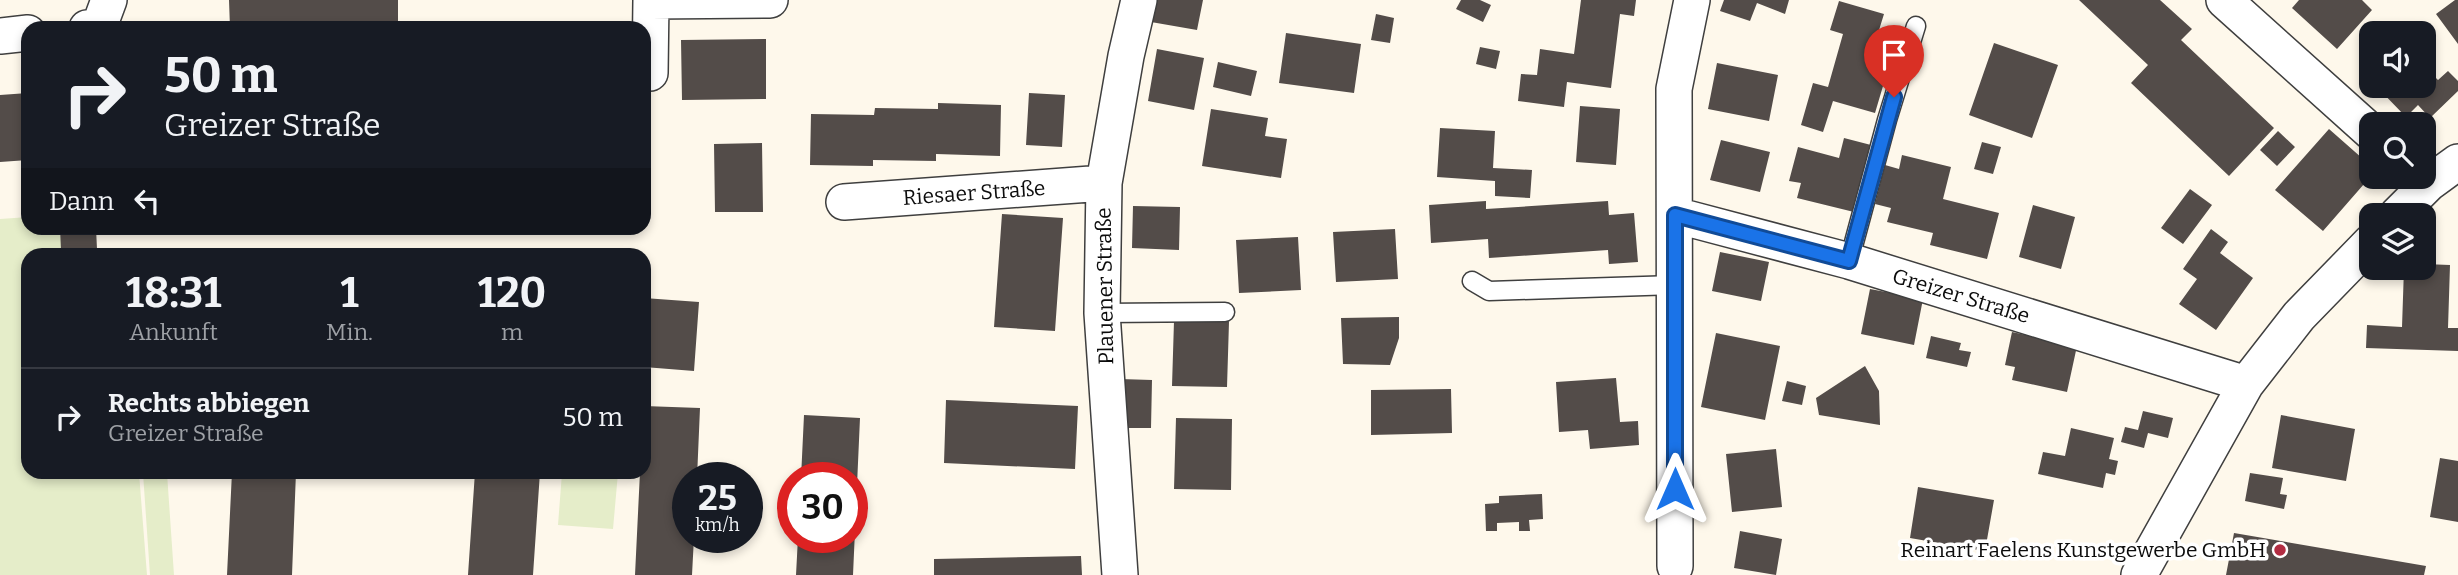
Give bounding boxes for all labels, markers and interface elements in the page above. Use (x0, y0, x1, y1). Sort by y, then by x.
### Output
map controls (2359, 21, 2436, 280)
button: sound (2359, 21, 2436, 98)
pin (1864, 25, 1924, 97)
icon: arrive (1875, 36, 1913, 74)
text: 50 m (164, 46, 277, 105)
icon: right (49, 49, 140, 140)
text: Greizer Straße (164, 106, 381, 144)
button: search (2359, 112, 2436, 189)
street label: Riesaer Straße (902, 175, 1046, 211)
icon: left (128, 182, 166, 220)
text: Dann (49, 186, 114, 217)
button: layers (2359, 203, 2436, 280)
street label: Plauener Straße (1091, 207, 1119, 365)
street label: Greizer Straße (1889, 263, 2033, 329)
text: 18:31 (126, 268, 221, 318)
text: 1 (340, 268, 359, 318)
text: 120 (478, 268, 546, 318)
text: Ankunft (129, 318, 218, 346)
text: Min. (326, 318, 373, 346)
text: m (501, 318, 523, 346)
text: Rechts abbiegen (108, 388, 310, 419)
icon: right (49, 398, 87, 436)
text: 50 m (562, 402, 623, 433)
text: Greizer Straße (108, 419, 264, 447)
position arrow (1638, 452, 1712, 526)
speed limit sign: 30 (777, 462, 868, 553)
text: 25 (698, 477, 737, 519)
text: km/h (695, 514, 740, 536)
place label: Reinart Faelens Kunstgewerbe GmbH (1900, 537, 2266, 563)
marker: Reinart Faelens Kunstgewerbe GmbH (2272, 542, 2288, 558)

